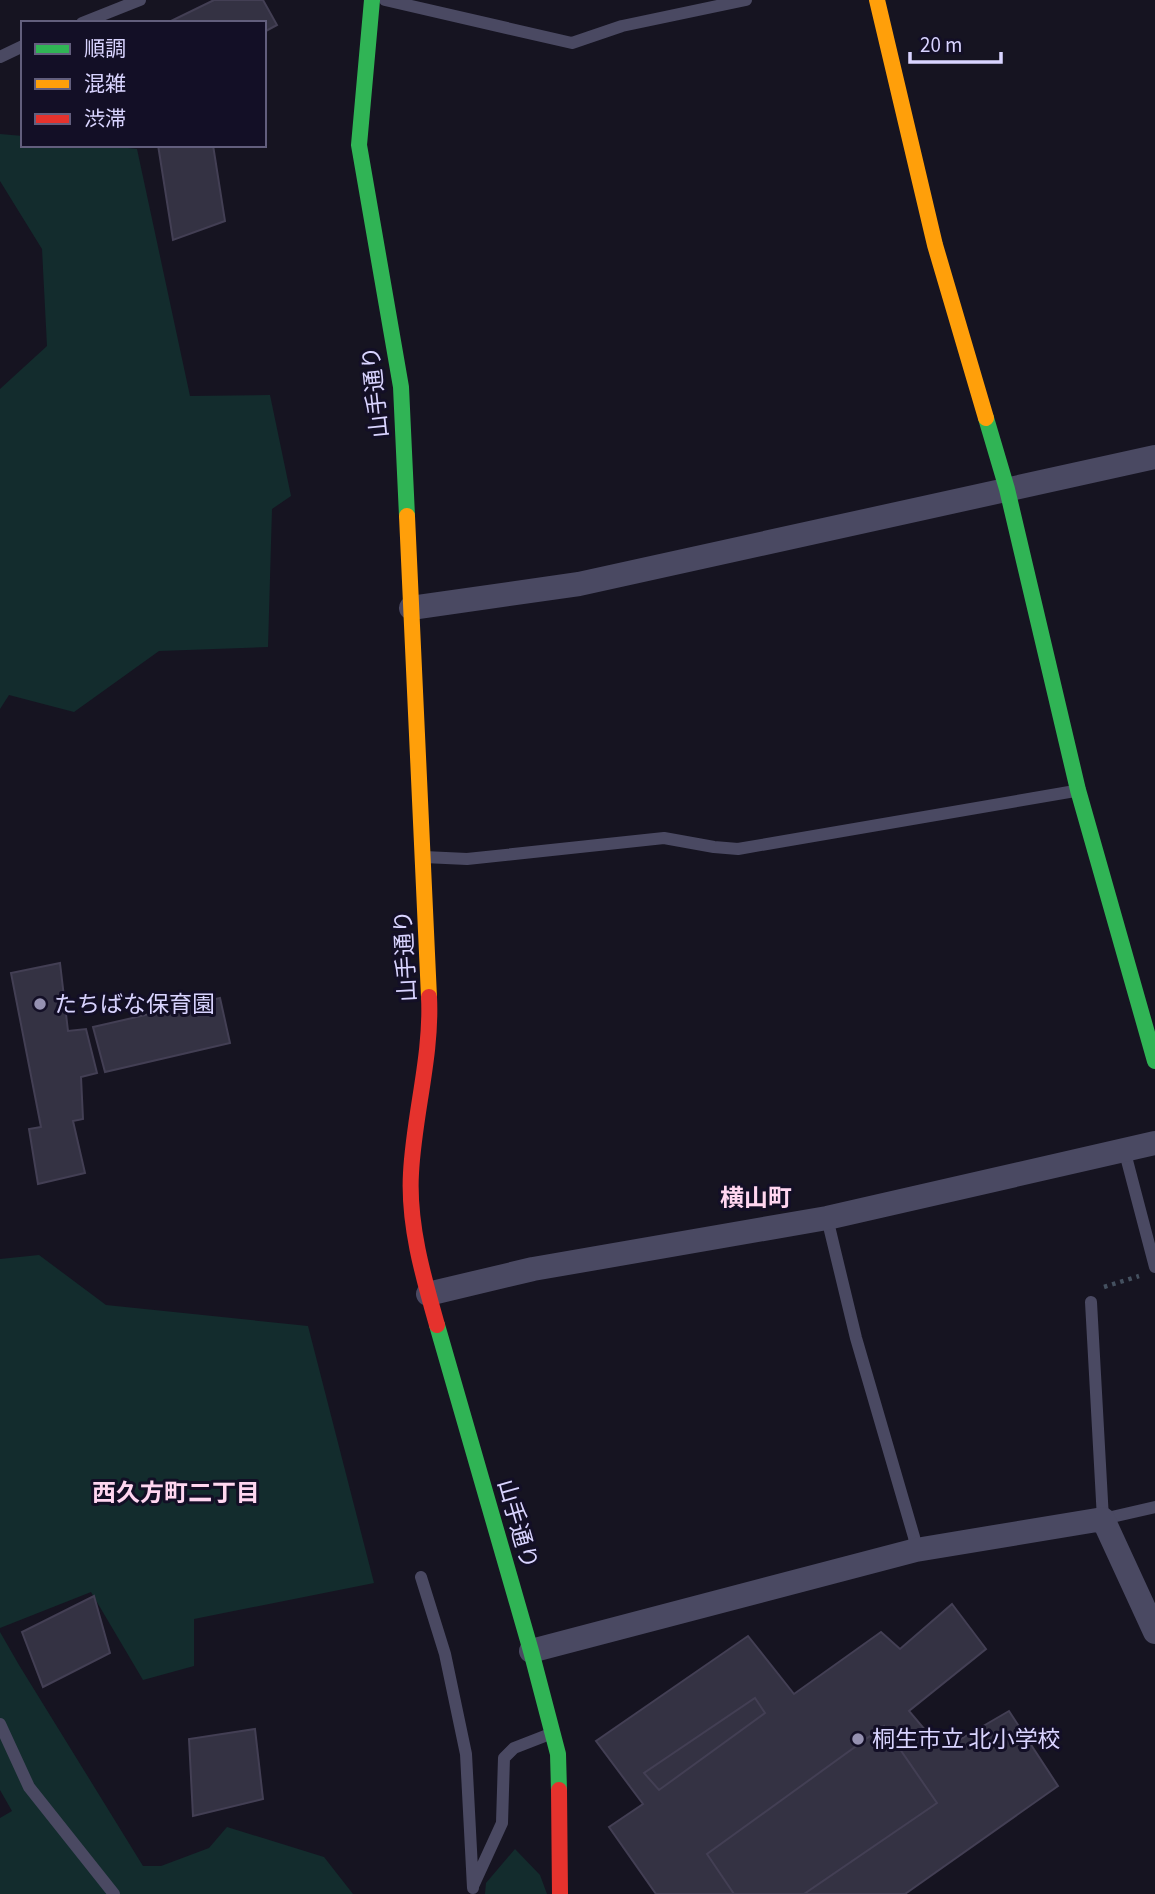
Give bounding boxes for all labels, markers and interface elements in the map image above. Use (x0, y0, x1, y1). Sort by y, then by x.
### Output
legend (21, 21, 266, 147)
scale bar (910, 21, 1001, 65)
text: 20 m (920, 30, 962, 60)
text: 順調 (84, 34, 126, 64)
text: 混雑 (84, 69, 126, 99)
text: 渋滞 (84, 104, 126, 134)
street label: 山手通り (354, 344, 397, 439)
street label: 山手通り (387, 909, 424, 1003)
place label: たちばな保育園 (54, 988, 215, 1021)
marker: たちばな保育園 (32, 996, 48, 1012)
district label: 横山町 (720, 1181, 792, 1216)
street label: 山手通り (489, 1475, 546, 1573)
district label: 西久方町二丁目 (92, 1476, 260, 1511)
place label: 桐生市立 北小学校 (872, 1723, 1061, 1756)
marker: 桐生市立 北小学校 (850, 1731, 866, 1747)

